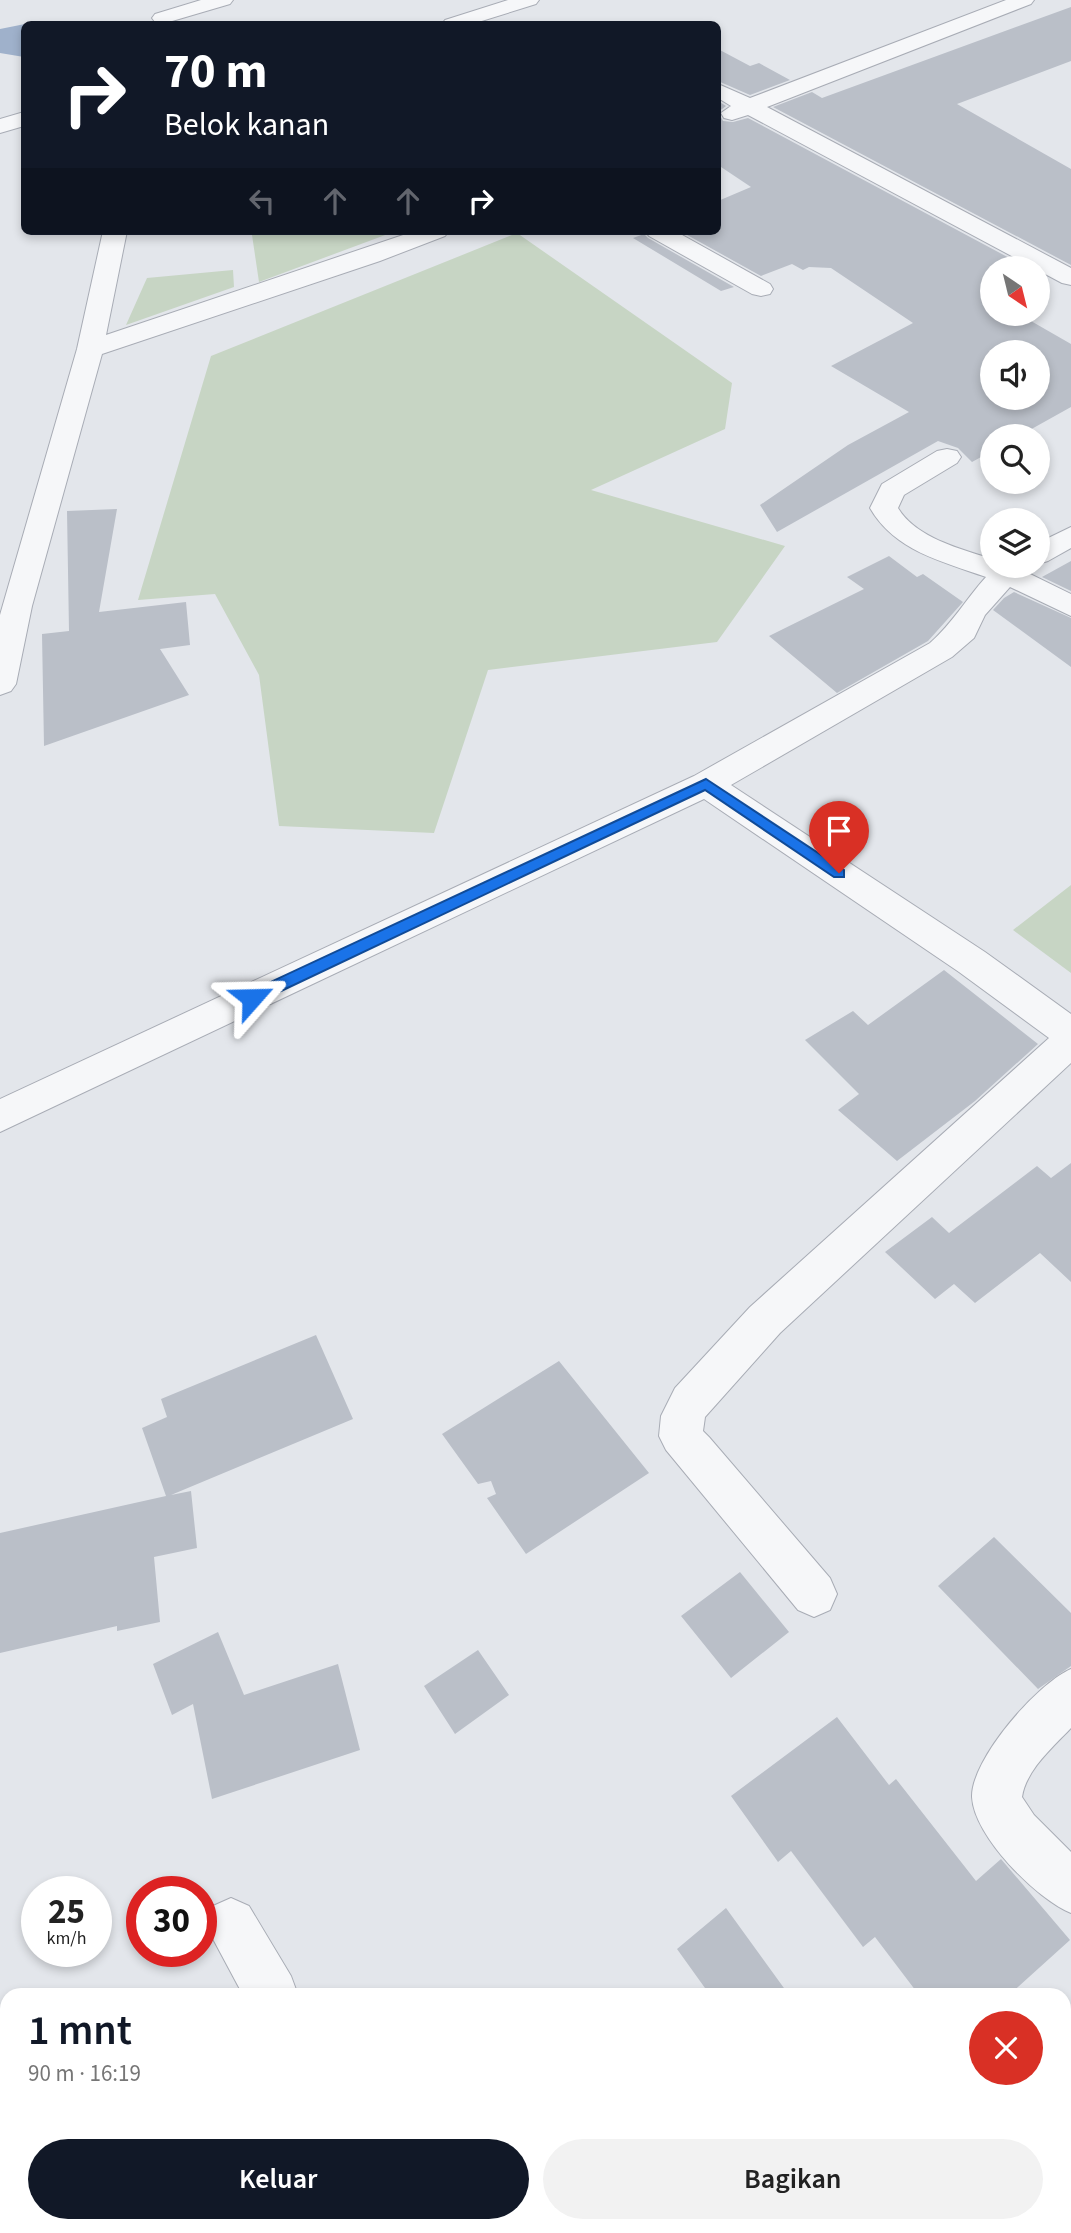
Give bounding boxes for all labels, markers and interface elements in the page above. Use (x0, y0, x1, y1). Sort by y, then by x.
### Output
text: 70 m (164, 37, 268, 107)
icon: right (49, 49, 140, 140)
text: Belok kanan (164, 102, 329, 148)
icon: left (243, 182, 281, 220)
icon: ahead (316, 182, 354, 220)
icon: ahead (389, 182, 427, 220)
icon: right (462, 182, 500, 220)
north arrow (980, 256, 1050, 326)
map controls (980, 256, 1050, 578)
button: sound (980, 340, 1050, 410)
button: search (980, 424, 1050, 494)
button: layers (980, 508, 1050, 578)
pin (809, 801, 869, 873)
icon: arrive (820, 812, 858, 850)
position arrow (215, 961, 289, 1035)
speed limit sign: 30 (126, 1876, 217, 1967)
text: 25 (48, 1887, 85, 1937)
text: km/h (47, 1926, 86, 1951)
text: 1 mnt (28, 2001, 132, 2061)
button: close (969, 2011, 1043, 2085)
text: 90 m · 16:19 (28, 2057, 141, 2090)
button: Keluar (28, 2139, 529, 2219)
button: Bagikan (543, 2139, 1043, 2219)

